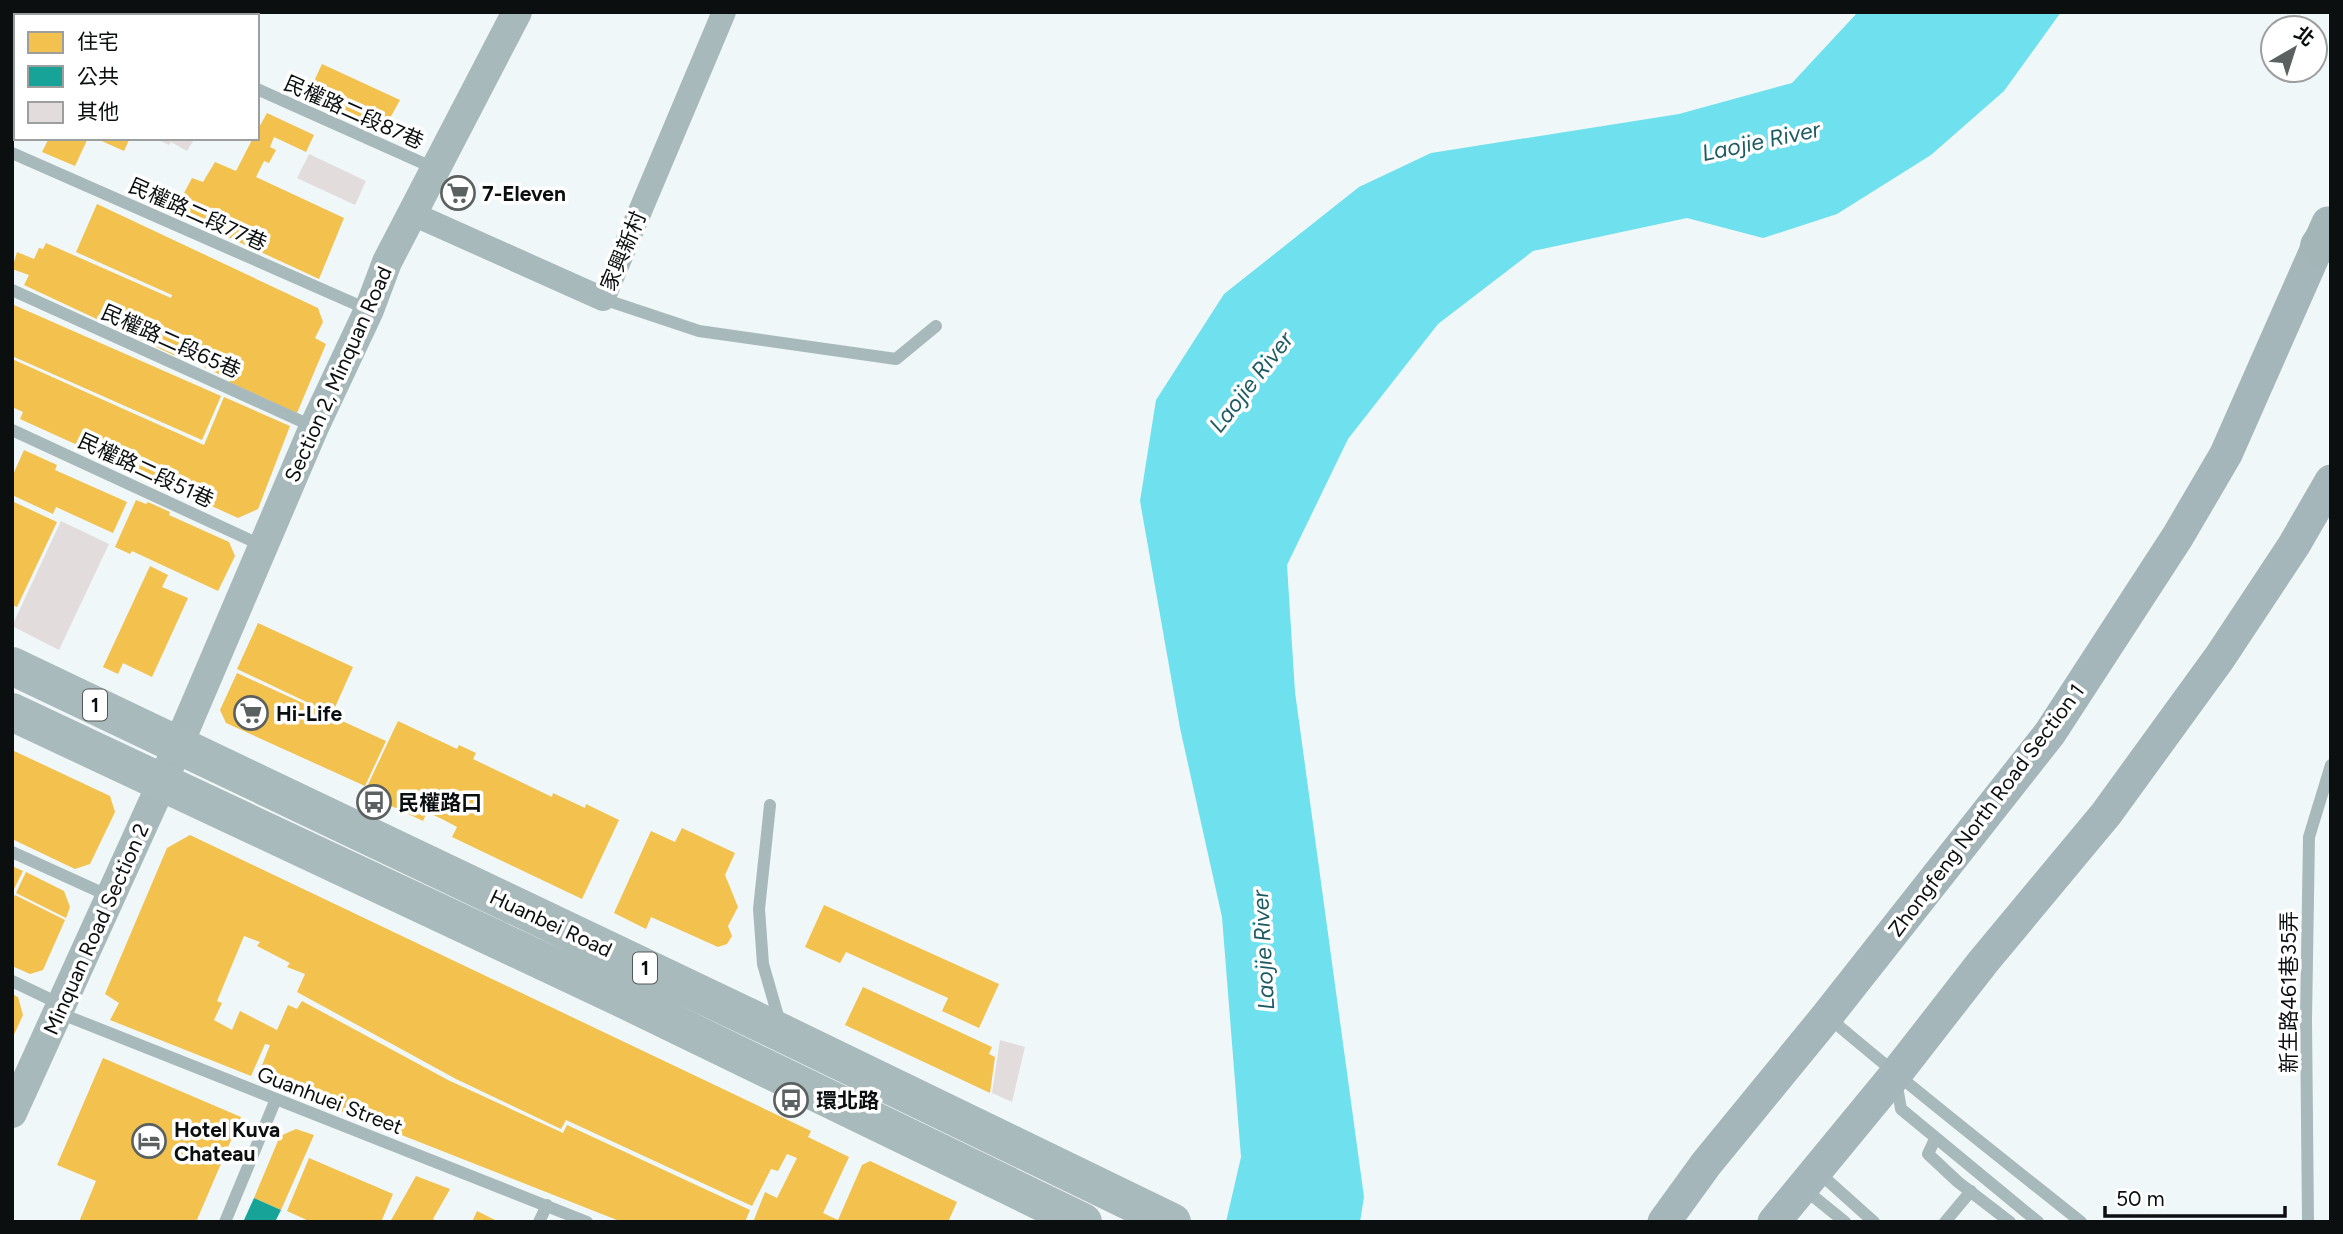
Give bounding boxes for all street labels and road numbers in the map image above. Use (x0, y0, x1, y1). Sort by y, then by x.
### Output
street label: 民權路二段87巷 (280, 70, 428, 154)
street label: 民權路二段77巷 (125, 172, 271, 256)
street label: 家興新村 (595, 207, 651, 295)
street label: Section 2, Minquan Road (279, 262, 397, 486)
street label: 民權路二段65巷 (97, 299, 245, 383)
street label: 民權路二段51巷 (74, 428, 218, 512)
street label: Zhongfeng North Road Section 1 (1883, 679, 2089, 941)
road number: 1 (83, 690, 107, 720)
street label: Minquan Road Section 2 (38, 819, 154, 1039)
street label: Huanbei Road (486, 884, 616, 962)
street label: 新生路461巷35弄 (2276, 911, 2301, 1073)
road number: 1 (633, 952, 657, 984)
street label: Guanhuei Street (254, 1061, 406, 1139)

